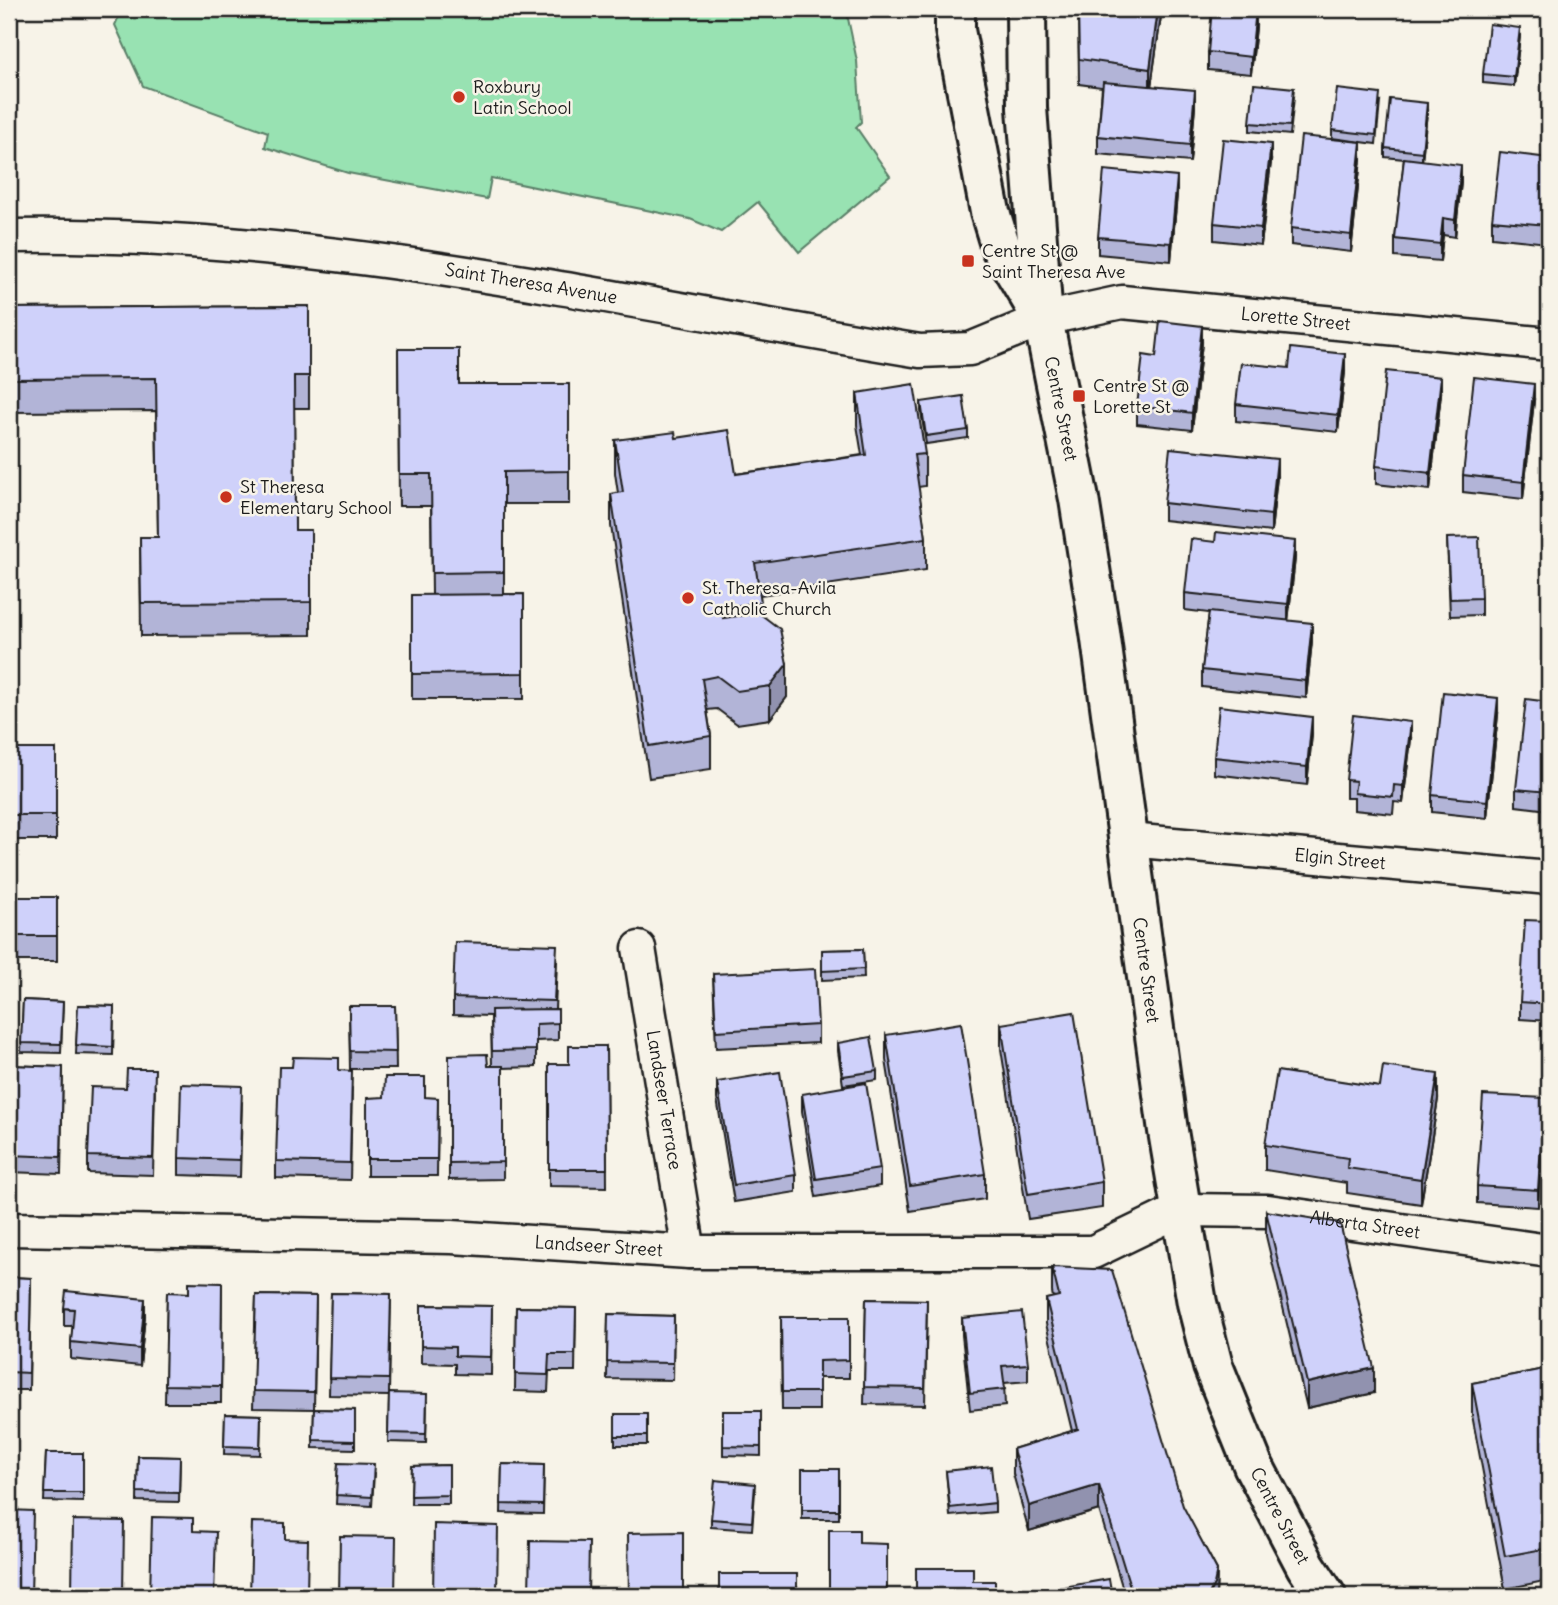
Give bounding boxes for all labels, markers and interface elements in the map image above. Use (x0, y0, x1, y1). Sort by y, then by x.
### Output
place label: Roxbury Latin School (473, 75, 572, 119)
marker: Roxbury Latin School (451, 89, 467, 105)
place label: Centre St @ Saint Theresa Ave (982, 239, 1126, 283)
marker: Centre St @ Saint Theresa Ave (960, 253, 976, 269)
street label: Saint Theresa Avenue (443, 258, 619, 309)
street label: Lorette Street (1240, 302, 1352, 335)
street label: Centre Street (1040, 354, 1083, 463)
place label: Centre St @ Lorette St (1093, 374, 1189, 418)
marker: Centre St @ Lorette St (1071, 388, 1087, 404)
place label: St Theresa Elementary School (240, 475, 392, 519)
marker: St Theresa Elementary School (218, 489, 234, 505)
place label: St. Theresa-Avila Catholic Church (702, 576, 836, 620)
marker: St. Theresa-Avila Catholic Church (680, 590, 696, 606)
street label: Elgin Street (1294, 843, 1387, 874)
street label: Centre Street (1128, 916, 1165, 1024)
street label: Landseer Terrace (642, 1028, 687, 1171)
street label: Alberta Street (1308, 1205, 1422, 1244)
street label: Landseer Street (534, 1230, 663, 1261)
street label: Centre Street (1245, 1463, 1315, 1568)

